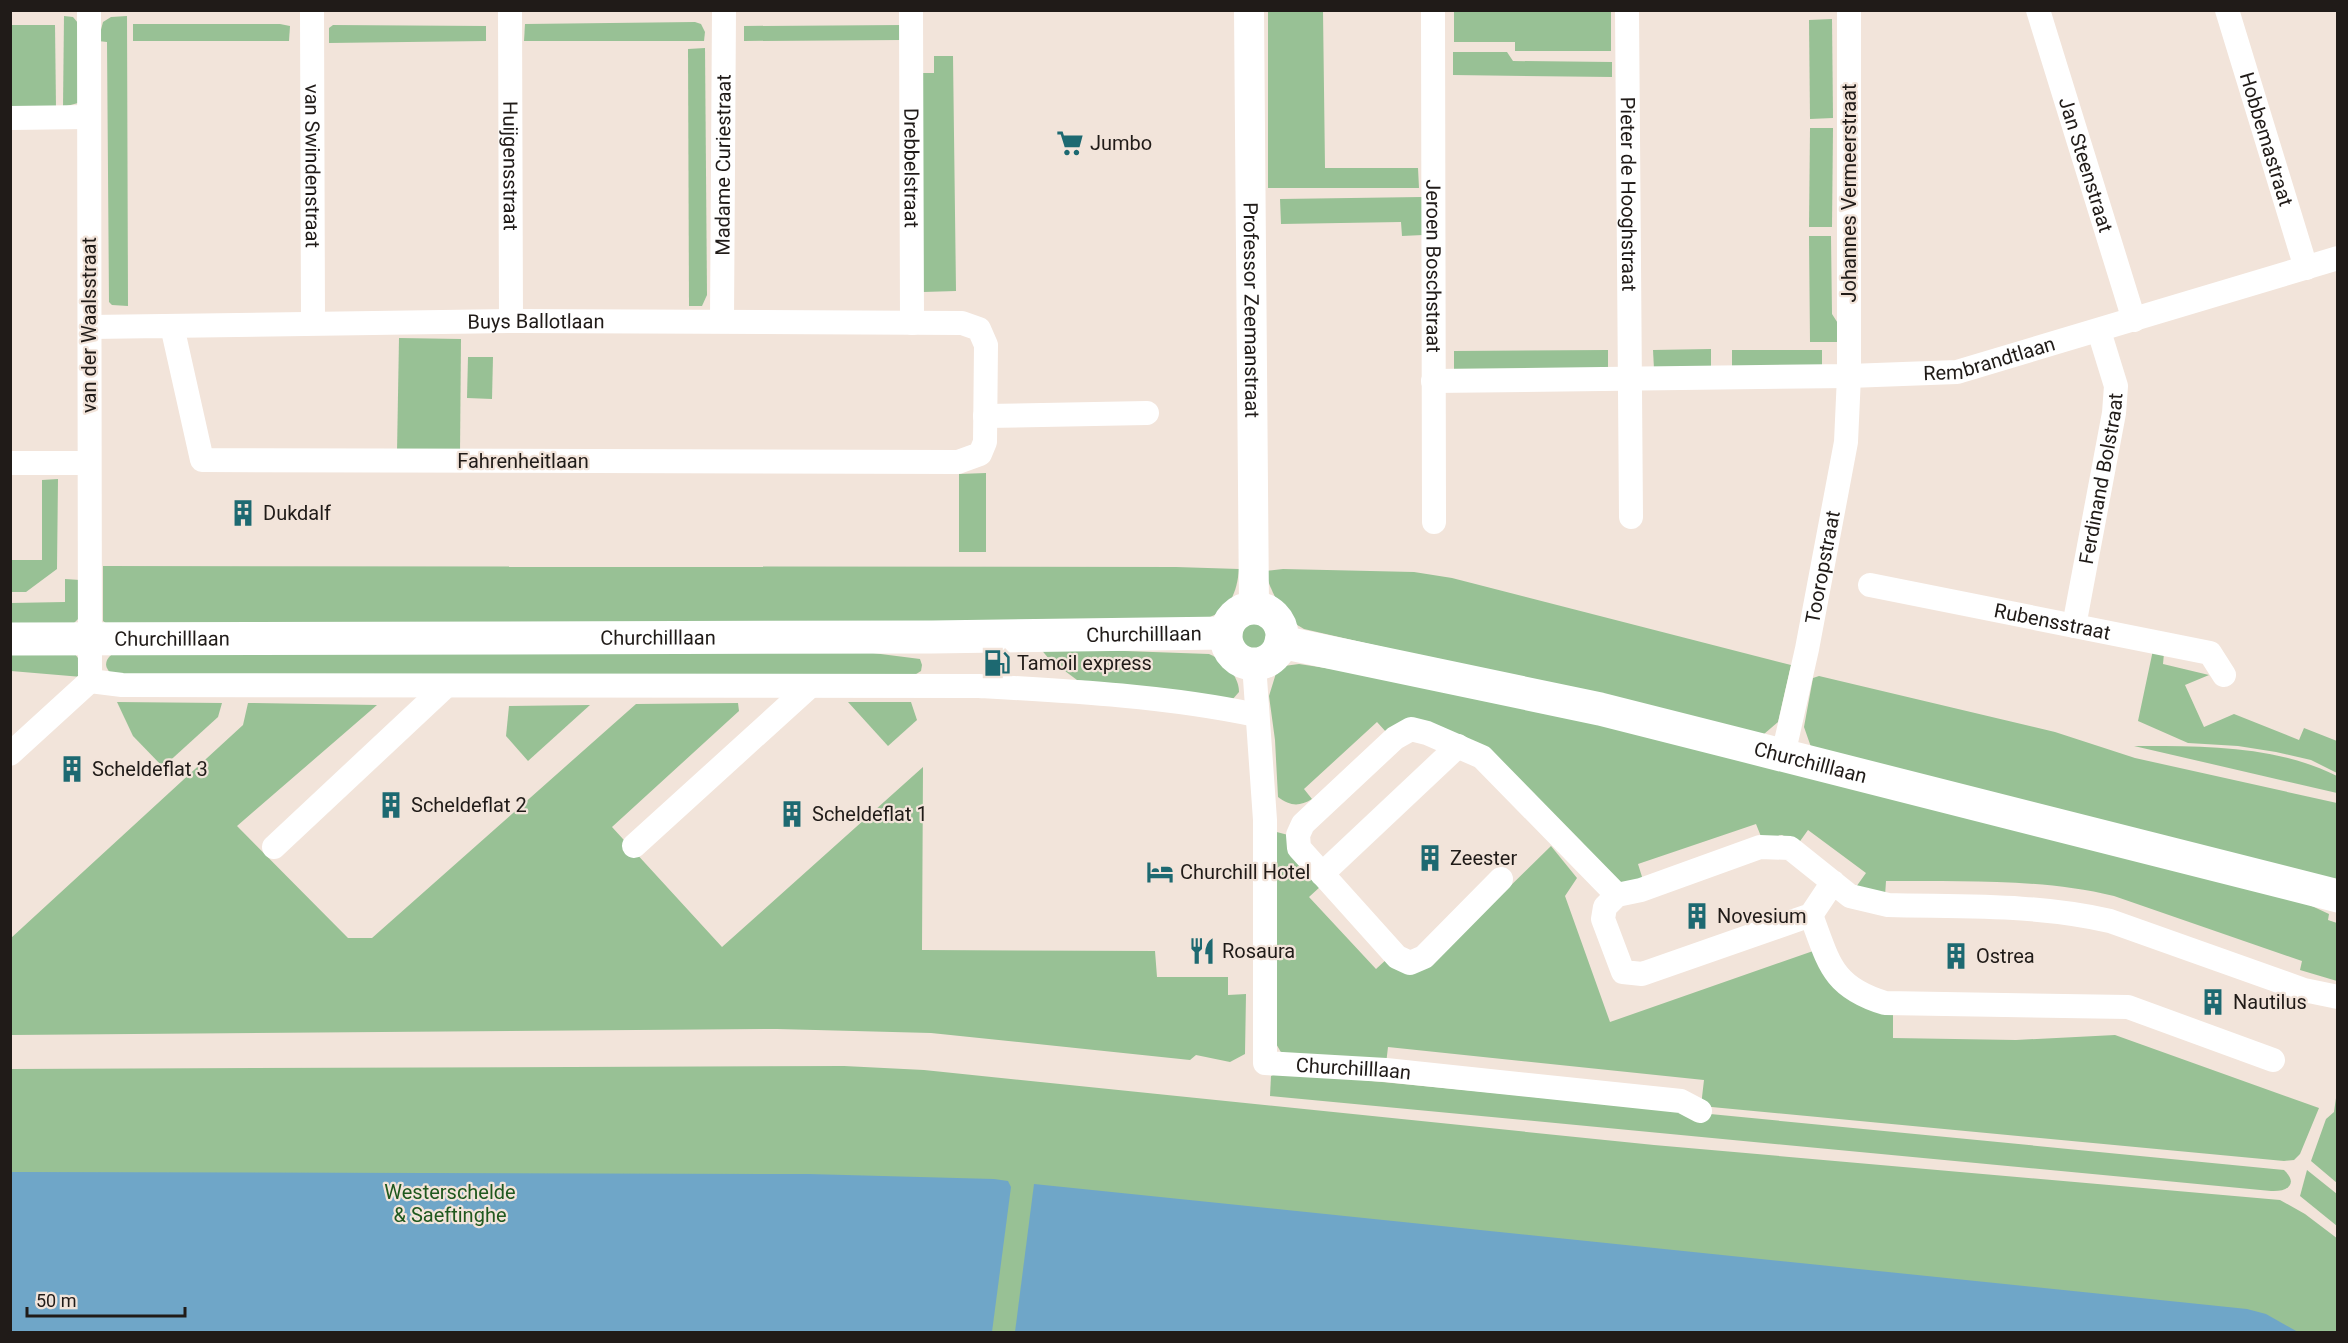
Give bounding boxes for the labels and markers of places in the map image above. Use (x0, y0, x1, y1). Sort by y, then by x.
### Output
supermarket icon: Jumbo (1055, 128, 1085, 158)
place label: Jumbo (1090, 131, 1152, 155)
building icon: Dukdalf (228, 498, 258, 528)
place label: Dukdalf (263, 501, 331, 525)
fuel station icon: Tamoil express (982, 648, 1012, 678)
place label: Tamoil express (1017, 651, 1152, 675)
building icon: Scheldeflat 3 (57, 754, 87, 784)
place label: Scheldeflat 3 (92, 757, 208, 781)
building icon: Scheldeflat 2 (376, 790, 406, 820)
place label: Scheldeflat 2 (411, 793, 527, 817)
building icon: Scheldeflat 1 (777, 799, 807, 829)
place label: Scheldeflat 1 (812, 802, 928, 826)
building icon: Zeester (1415, 843, 1445, 873)
place label: Zeester (1450, 846, 1517, 870)
hotel icon: Churchill Hotel (1145, 857, 1175, 887)
place label: Churchill Hotel (1180, 860, 1310, 884)
building icon: Novesium (1682, 901, 1712, 931)
place label: Novesium (1717, 904, 1806, 928)
restaurant icon: Rosaura (1187, 936, 1217, 966)
place label: Rosaura (1222, 939, 1295, 963)
building icon: Ostrea (1941, 941, 1971, 971)
place label: Ostrea (1976, 944, 2035, 968)
building icon: Nautilus (2198, 987, 2228, 1017)
place label: Nautilus (2233, 990, 2307, 1014)

